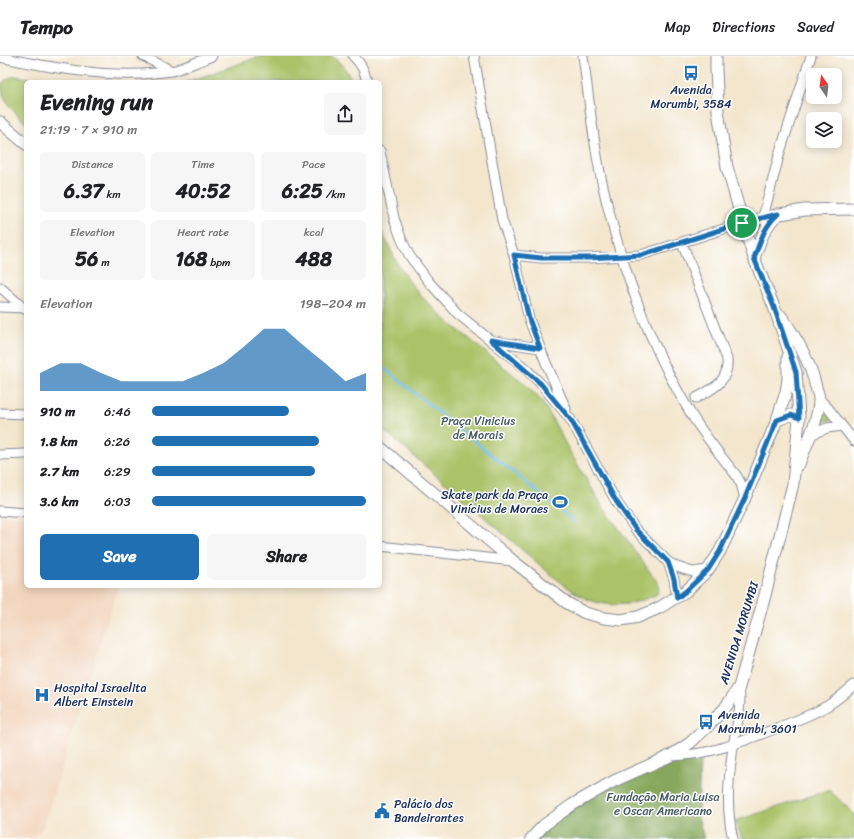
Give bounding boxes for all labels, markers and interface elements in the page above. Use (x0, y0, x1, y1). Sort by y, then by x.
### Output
text: Tempo (20, 11, 73, 44)
text: Map (664, 15, 690, 40)
text: Directions (712, 15, 775, 40)
text: Saved (797, 15, 834, 40)
bus stop icon: Avenida Morumbi, 3584 (682, 64, 700, 82)
north arrow (806, 68, 842, 104)
map controls (806, 68, 842, 148)
place label: Avenida Morumbi, 3584 (650, 79, 732, 115)
text: Evening run (40, 83, 153, 122)
button: share (324, 93, 366, 135)
button: layers (806, 112, 842, 148)
text: 21:19 · 7 × 910 m (40, 118, 137, 141)
text: Distance (71, 155, 113, 174)
text: Time (191, 155, 215, 174)
text: Pace (302, 155, 325, 174)
text: 6.37 (64, 174, 104, 209)
text: 40:52 (176, 174, 230, 209)
text: 6:25 (282, 174, 323, 209)
text: km (104, 185, 121, 204)
text: /km (323, 185, 346, 204)
pin (725, 206, 759, 240)
icon: arrive (731, 212, 753, 234)
text: Elevation (70, 223, 115, 242)
text: Heart rate (177, 223, 229, 242)
text: kcal (304, 223, 324, 242)
text: 56 (75, 242, 98, 277)
text: 168 (175, 242, 207, 277)
text: 488 (295, 242, 332, 277)
text: m (98, 253, 110, 272)
text: bpm (207, 253, 231, 272)
text: Elevation (40, 292, 93, 315)
text: 198–204 m (300, 292, 366, 315)
text: 910 m (40, 400, 75, 423)
text: 6:46 (104, 400, 131, 423)
park label: Praça Vinicius de Morais (441, 410, 515, 446)
text: 1.8 km (40, 430, 78, 453)
text: 6:26 (104, 430, 130, 453)
text: 2.7 km (40, 460, 79, 483)
text: 6:29 (104, 460, 131, 483)
place label: Skate park da Praça Vinícius de Moraes (441, 484, 548, 520)
text: 3.6 km (40, 490, 79, 513)
text: 6:03 (104, 490, 131, 513)
sports icon: Skate park da Praça Vinícius de Moraes (551, 493, 569, 511)
button: Save (40, 534, 199, 580)
button: Share (207, 534, 366, 580)
street label: AVENIDA MORUMBI (713, 578, 765, 688)
place label: Hospital Israelita Albert Einstein (53, 677, 147, 713)
hospital icon: Hospital Israelita Albert Einstein (33, 686, 51, 704)
place label: Avenida Morumbi, 3601 (717, 704, 797, 740)
bus stop icon: Avenida Morumbi, 3601 (697, 713, 715, 731)
park label: Fundação Maria Luisa e Oscar Americano (607, 786, 719, 822)
place label: Palácio dos Bandeirantes (394, 793, 464, 829)
public building icon: Palácio dos Bandeirantes (373, 802, 391, 820)

